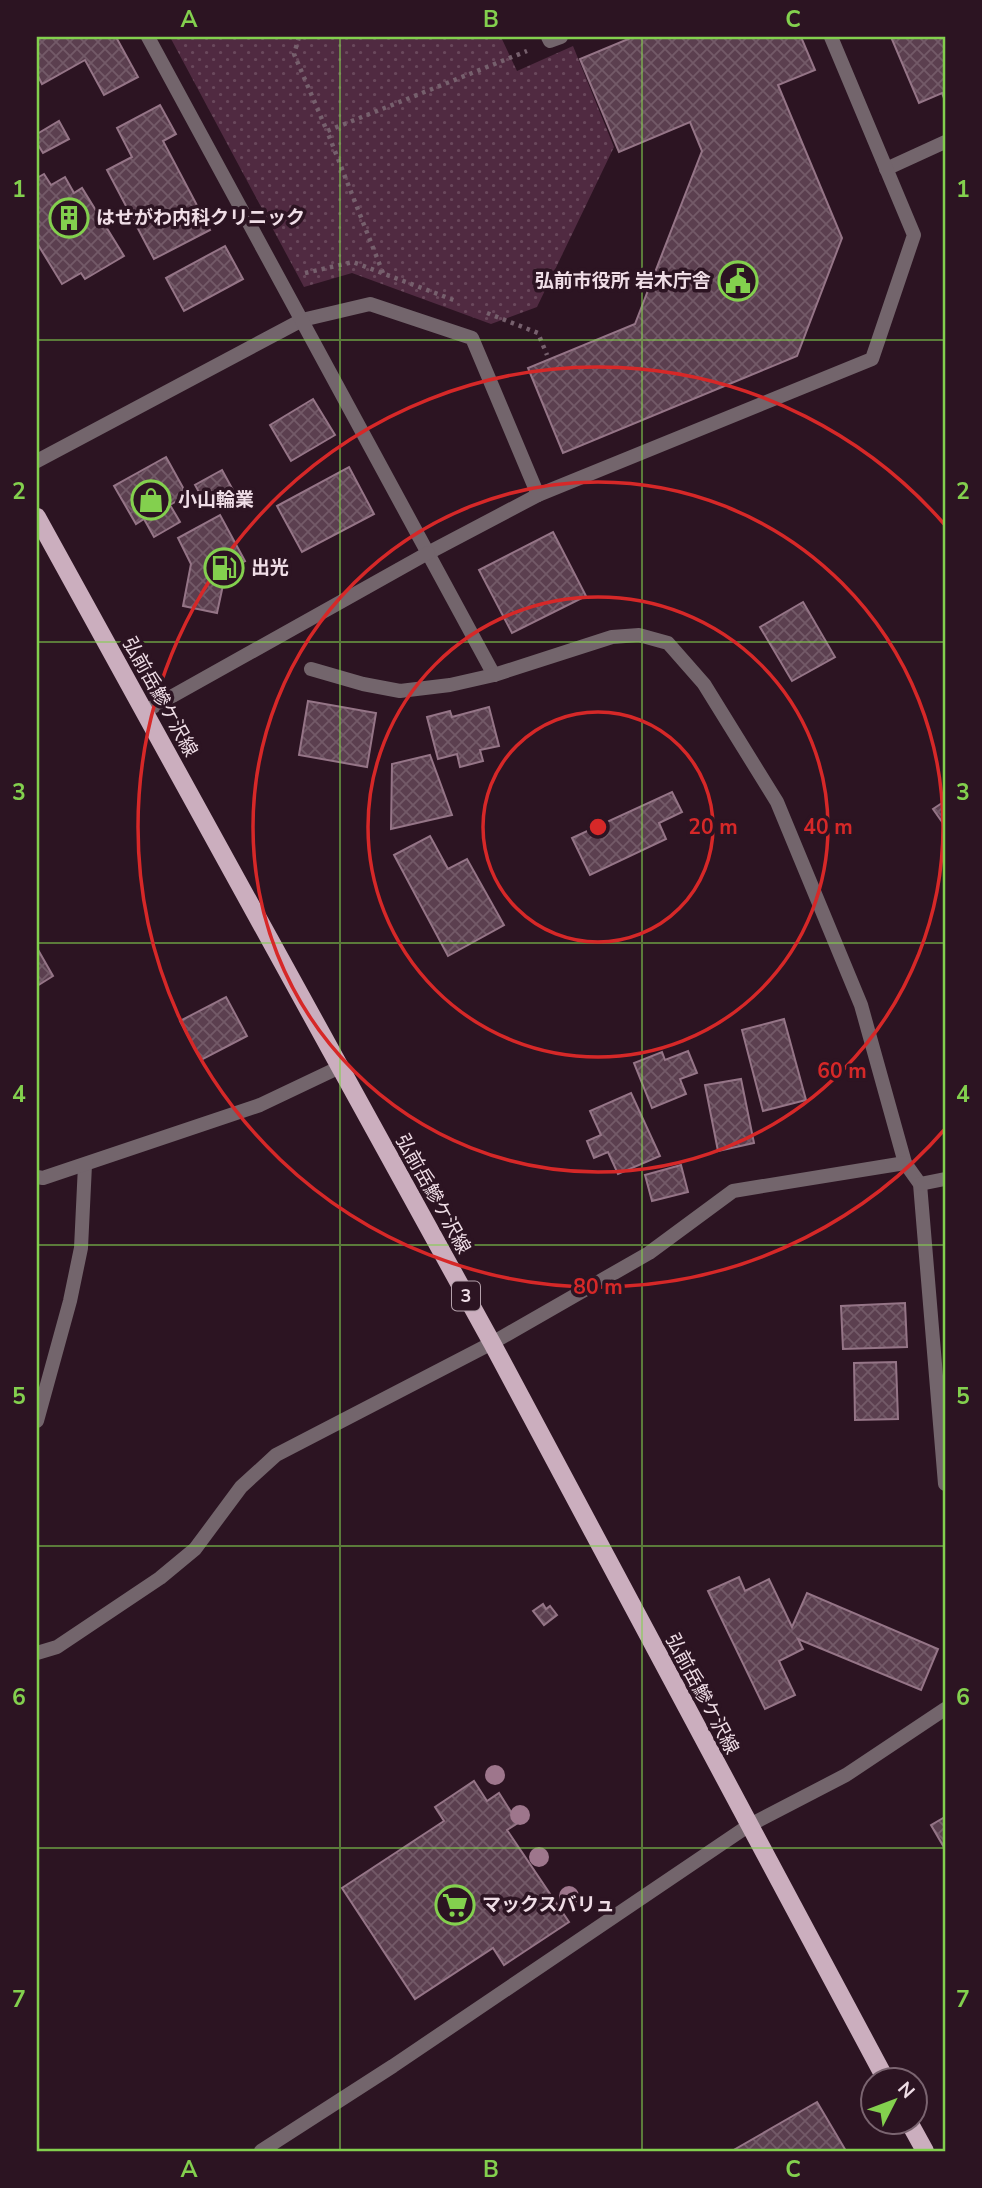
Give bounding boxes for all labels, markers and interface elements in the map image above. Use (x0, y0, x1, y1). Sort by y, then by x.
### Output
text: A (180, 4, 198, 35)
text: B (483, 4, 499, 35)
text: C (785, 4, 801, 35)
text: 1 (12, 174, 26, 205)
text: 1 (956, 174, 970, 205)
building icon: はせがわ内科クリニック (48, 197, 90, 239)
place label: はせがわ内科クリニック (96, 205, 305, 231)
public building icon: 弘前市役所 岩木庁舎 (717, 260, 759, 302)
place label: 弘前市役所 岩木庁舎 (535, 268, 711, 294)
text: 2 (12, 476, 26, 507)
text: 2 (956, 476, 970, 507)
shop icon: 小山輪業 (130, 479, 172, 521)
place label: 小山輪業 (178, 487, 254, 513)
fuel station icon: 出光 (203, 547, 245, 589)
place label: 出光 (251, 555, 289, 581)
street label: 弘前岳鰺ケ沢線 (116, 633, 204, 761)
text: 3 (12, 777, 26, 808)
text: 3 (956, 777, 970, 808)
text: 20 m (688, 813, 738, 841)
text: 40 m (803, 813, 853, 841)
centre of rings (586, 815, 610, 839)
text: 60 m (817, 1057, 867, 1085)
text: 4 (12, 1079, 26, 1110)
text: 4 (956, 1079, 970, 1110)
street label: 弘前岳鰺ケ沢線 (389, 1130, 477, 1258)
text: 80 m (573, 1273, 623, 1301)
road number: 3 (452, 1282, 480, 1310)
text: 5 (12, 1381, 26, 1412)
text: 5 (956, 1381, 970, 1412)
street label: 弘前岳鰺ケ沢線 (659, 1629, 745, 1759)
text: 6 (12, 1682, 26, 1713)
text: 6 (956, 1682, 970, 1713)
supermarket icon: マックスバリュ (434, 1884, 476, 1926)
place label: マックスバリュ (482, 1892, 614, 1918)
text: 7 (12, 1984, 26, 2015)
text: 7 (956, 1984, 970, 2015)
north arrow (860, 2066, 930, 2136)
text: N (891, 2076, 920, 2104)
text: A (180, 2154, 198, 2185)
text: B (483, 2154, 499, 2185)
text: C (785, 2154, 801, 2185)

